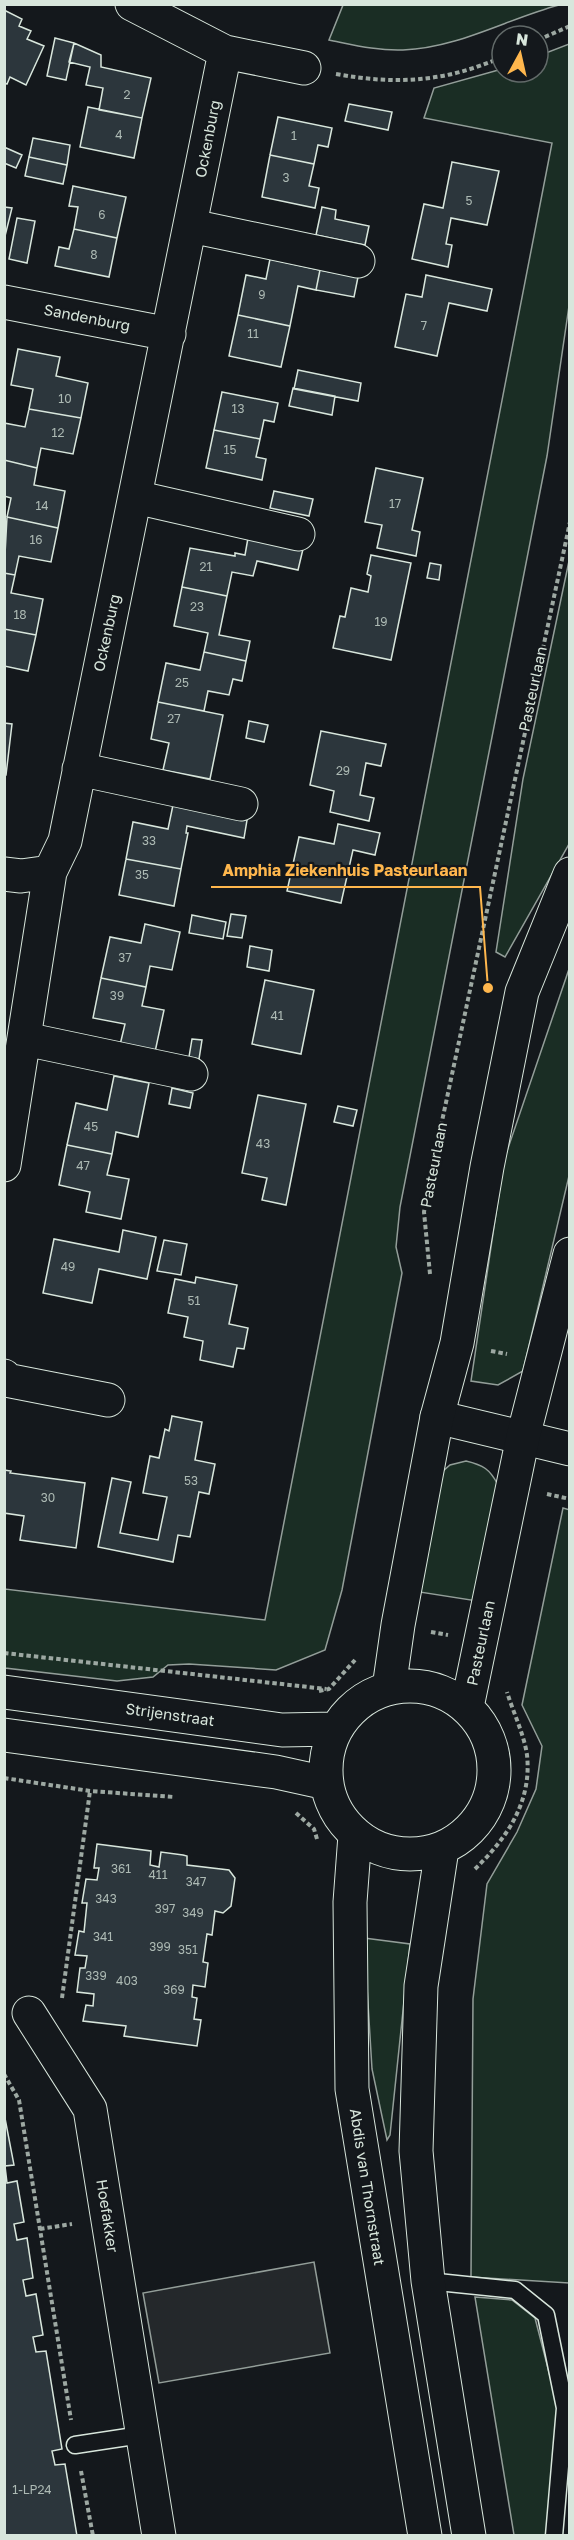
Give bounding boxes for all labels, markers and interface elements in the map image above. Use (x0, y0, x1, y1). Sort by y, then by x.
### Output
north arrow (490, 24, 550, 84)
text: N (515, 28, 530, 50)
house number: 2 (124, 87, 131, 102)
street label: Ockenburg (191, 99, 223, 179)
house number: 4 (115, 127, 123, 142)
house number: 1 (291, 128, 297, 143)
house number: 3 (282, 170, 290, 185)
house number: 5 (466, 193, 473, 208)
house number: 6 (98, 207, 106, 222)
house number: 8 (90, 247, 98, 262)
house number: 9 (258, 287, 266, 302)
street label: Sandenburg (42, 300, 132, 334)
house number: 7 (421, 318, 427, 333)
house number: 11 (247, 326, 259, 341)
house number: 10 (58, 391, 72, 406)
house number: 13 (232, 401, 244, 416)
house number: 12 (52, 425, 64, 440)
house number: 15 (224, 442, 236, 457)
house number: 17 (389, 496, 401, 511)
house number: 14 (35, 498, 49, 513)
house number: 16 (29, 532, 43, 547)
house number: 21 (200, 559, 213, 574)
street label: Ockenburg (89, 592, 123, 673)
house number: 23 (190, 599, 204, 614)
house number: 18 (13, 607, 27, 622)
house number: 19 (374, 614, 388, 629)
street label: Pasteurlaan (514, 645, 550, 733)
house number: 25 (175, 675, 189, 690)
house number: 27 (167, 711, 181, 726)
house number: 29 (336, 763, 350, 778)
house number: 33 (142, 833, 156, 848)
callout: Amphia Ziekenhuis Pasteurlaan (211, 853, 480, 887)
text: Amphia Ziekenhuis Pasteurlaan (223, 860, 467, 880)
house number: 35 (135, 867, 149, 882)
house number: 37 (118, 950, 132, 965)
house number: 39 (110, 988, 124, 1003)
house number: 41 (270, 1008, 284, 1023)
house number: 45 (84, 1119, 98, 1134)
street label: Pasteurlaan (416, 1121, 450, 1209)
house number: 43 (256, 1136, 270, 1151)
house number: 47 (76, 1158, 90, 1173)
house number: 49 (61, 1259, 75, 1274)
house number: 51 (188, 1293, 201, 1308)
house number: 53 (184, 1473, 198, 1488)
house number: 30 (41, 1490, 55, 1505)
street label: Pasteurlaan (462, 1599, 498, 1687)
street label: Strijenstraat (125, 1699, 216, 1729)
house number: 361 (111, 1861, 131, 1876)
house number: 411 (149, 1867, 168, 1882)
house number: 347 (186, 1874, 206, 1889)
house number: 343 (95, 1891, 117, 1906)
house number: 397 (155, 1901, 175, 1916)
house number: 349 (182, 1905, 204, 1920)
house number: 341 (93, 1929, 113, 1944)
house number: 399 (149, 1939, 171, 1954)
house number: 351 (178, 1942, 198, 1957)
house number: 339 (85, 1968, 107, 1983)
house number: 403 (116, 1973, 138, 1988)
house number: 369 (163, 1982, 185, 1997)
street label: Abdis van Thornstraat (347, 2107, 389, 2267)
street label: Hoefakker (93, 2178, 123, 2254)
house number: 1-LP24 (12, 2482, 52, 2497)

